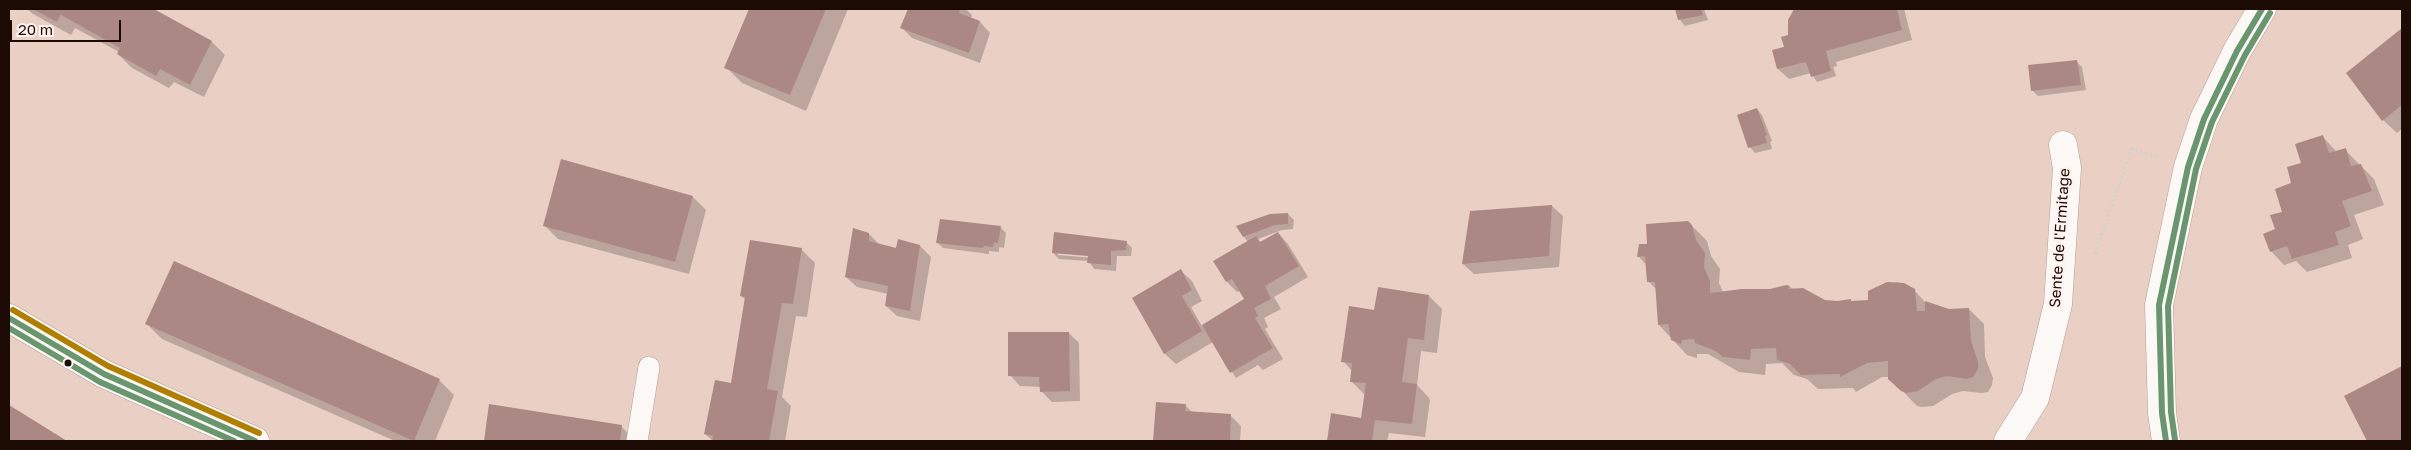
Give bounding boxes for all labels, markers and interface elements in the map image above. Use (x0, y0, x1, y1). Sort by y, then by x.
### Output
scale bar (12, 10, 124, 42)
text: 20 m (18, 20, 53, 38)
street label: Sente de l'Ermitage (2046, 168, 2074, 308)
unlabelled marker (63, 358, 73, 368)

